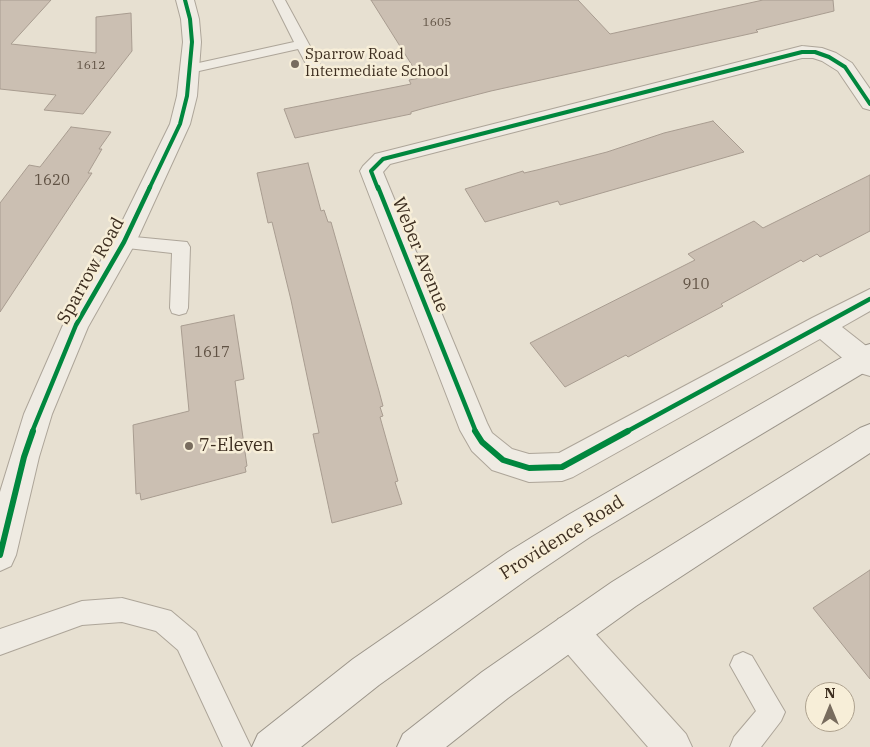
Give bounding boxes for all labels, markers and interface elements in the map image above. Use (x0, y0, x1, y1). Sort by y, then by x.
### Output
house number: 1605 (423, 16, 451, 30)
place label: Sparrow Road Intermediate School (305, 46, 448, 81)
marker: Sparrow Road Intermediate School (289, 58, 301, 70)
house number: 1612 (77, 59, 105, 73)
house number: 1620 (34, 172, 70, 190)
street label: Weber Avenue (387, 194, 453, 316)
street label: Sparrow Road (53, 214, 129, 328)
house number: 910 (683, 276, 709, 294)
house number: 1617 (194, 344, 230, 362)
place label: 7-Eleven (199, 435, 274, 457)
marker: 7-Eleven (183, 440, 195, 452)
street label: Providence Road (496, 491, 628, 585)
north arrow (805, 682, 855, 732)
text: N (824, 684, 836, 702)

